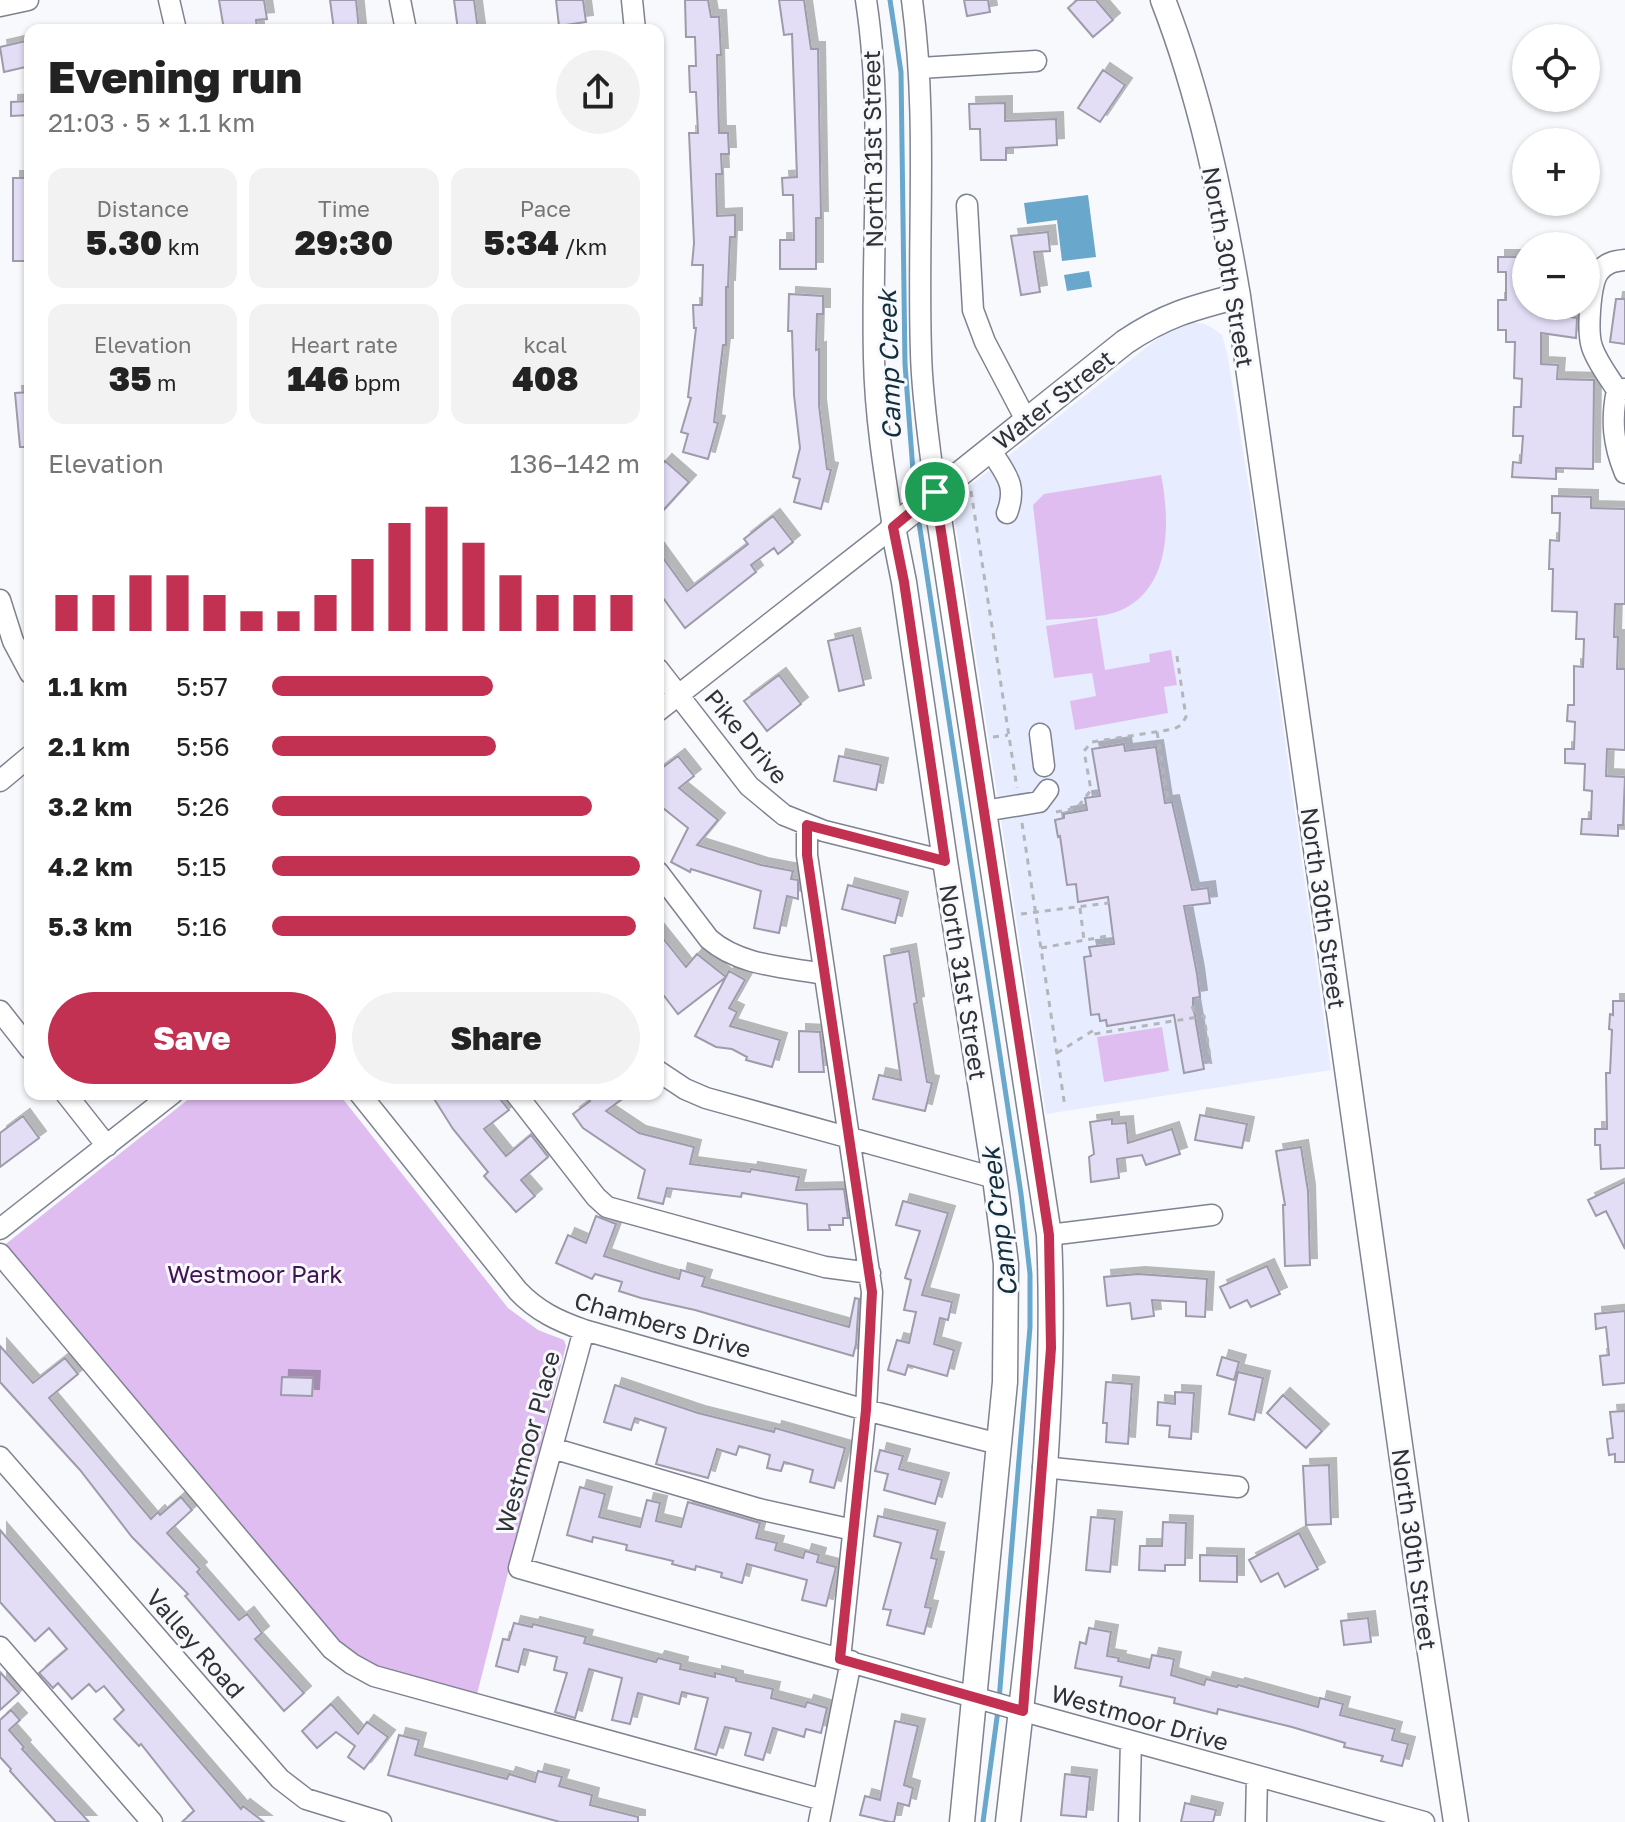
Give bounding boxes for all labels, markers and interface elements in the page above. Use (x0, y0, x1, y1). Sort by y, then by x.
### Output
map controls (1512, 24, 1600, 320)
button: locate (1512, 24, 1600, 112)
text: Evening run (48, 50, 302, 103)
button: share (556, 50, 640, 134)
street label: North 31st Street (856, 50, 888, 248)
text: 21:03 · 5 × 1.1 km (48, 107, 255, 138)
button: + (1512, 128, 1600, 216)
street label: North 30th Street (1197, 164, 1261, 370)
text: Distance (96, 195, 189, 222)
text: Time (318, 195, 370, 222)
text: Pace (520, 195, 571, 222)
text: 5.30 (86, 222, 162, 262)
text: 29:30 (295, 222, 393, 262)
text: 5:34 (484, 222, 559, 262)
button: − (1512, 232, 1600, 320)
text: km (162, 233, 200, 260)
text: /km (559, 233, 607, 260)
water label: Camp Creek (871, 287, 907, 441)
text: Elevation (94, 331, 192, 358)
text: Heart rate (290, 331, 398, 358)
text: kcal (524, 331, 567, 358)
street label: Water Street (987, 343, 1119, 455)
text: 35 (109, 358, 152, 398)
text: 146 (287, 358, 349, 398)
text: 408 (512, 358, 578, 398)
text: m (152, 369, 177, 396)
text: bpm (349, 369, 401, 396)
text: Elevation (48, 448, 164, 479)
text: 136–142 m (510, 448, 640, 479)
pin (901, 458, 969, 526)
icon: arrive (913, 470, 957, 514)
text: 1.1 km (48, 671, 127, 702)
text: 5:57 (176, 671, 228, 702)
street label: Pike Drive (699, 683, 795, 789)
text: 2.1 km (48, 731, 130, 762)
text: 5:56 (176, 731, 230, 762)
text: 3.2 km (48, 791, 132, 822)
text: 5:26 (176, 791, 230, 822)
street label: North 30th Street (1296, 805, 1352, 1011)
text: 4.2 km (48, 851, 133, 882)
text: 5:15 (176, 851, 227, 882)
street label: North 31st Street (934, 882, 994, 1082)
text: 5.3 km (48, 911, 132, 942)
text: 5:16 (176, 911, 227, 942)
button: Save (48, 992, 336, 1084)
button: Share (352, 992, 640, 1084)
water label: Camp Creek (974, 1143, 1024, 1298)
park label: Westmoor Park (167, 1259, 343, 1288)
street label: Chambers Drive (571, 1285, 755, 1363)
street label: Westmoor Place (489, 1348, 565, 1536)
street label: North 30th Street (1387, 1446, 1443, 1652)
street label: Valley Road (141, 1583, 251, 1703)
street label: Westmoor Drive (1048, 1678, 1232, 1756)

